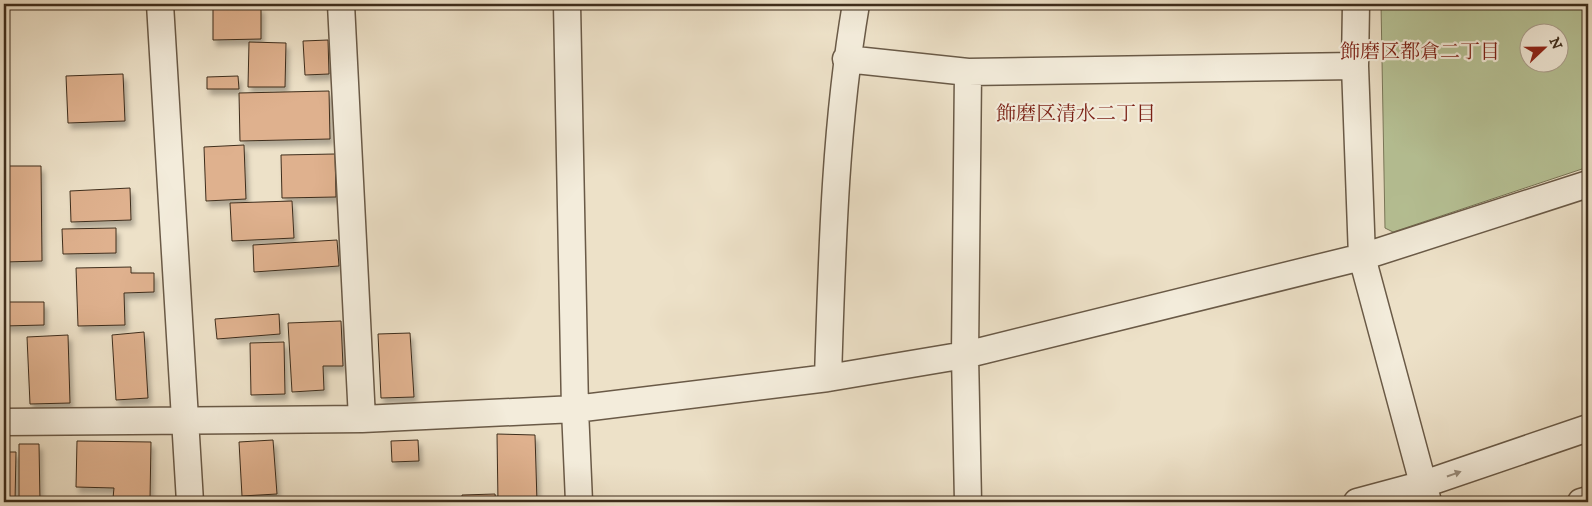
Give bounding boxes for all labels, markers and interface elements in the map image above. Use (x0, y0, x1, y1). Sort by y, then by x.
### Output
north arrow (1520, 22, 1570, 72)
text: N (1545, 35, 1566, 53)
district label: 飾磨区都倉二丁目 (1340, 40, 1500, 65)
district label: 飾磨区清水二丁目 (996, 102, 1156, 127)
one-way arrow (1447, 470, 1462, 478)

